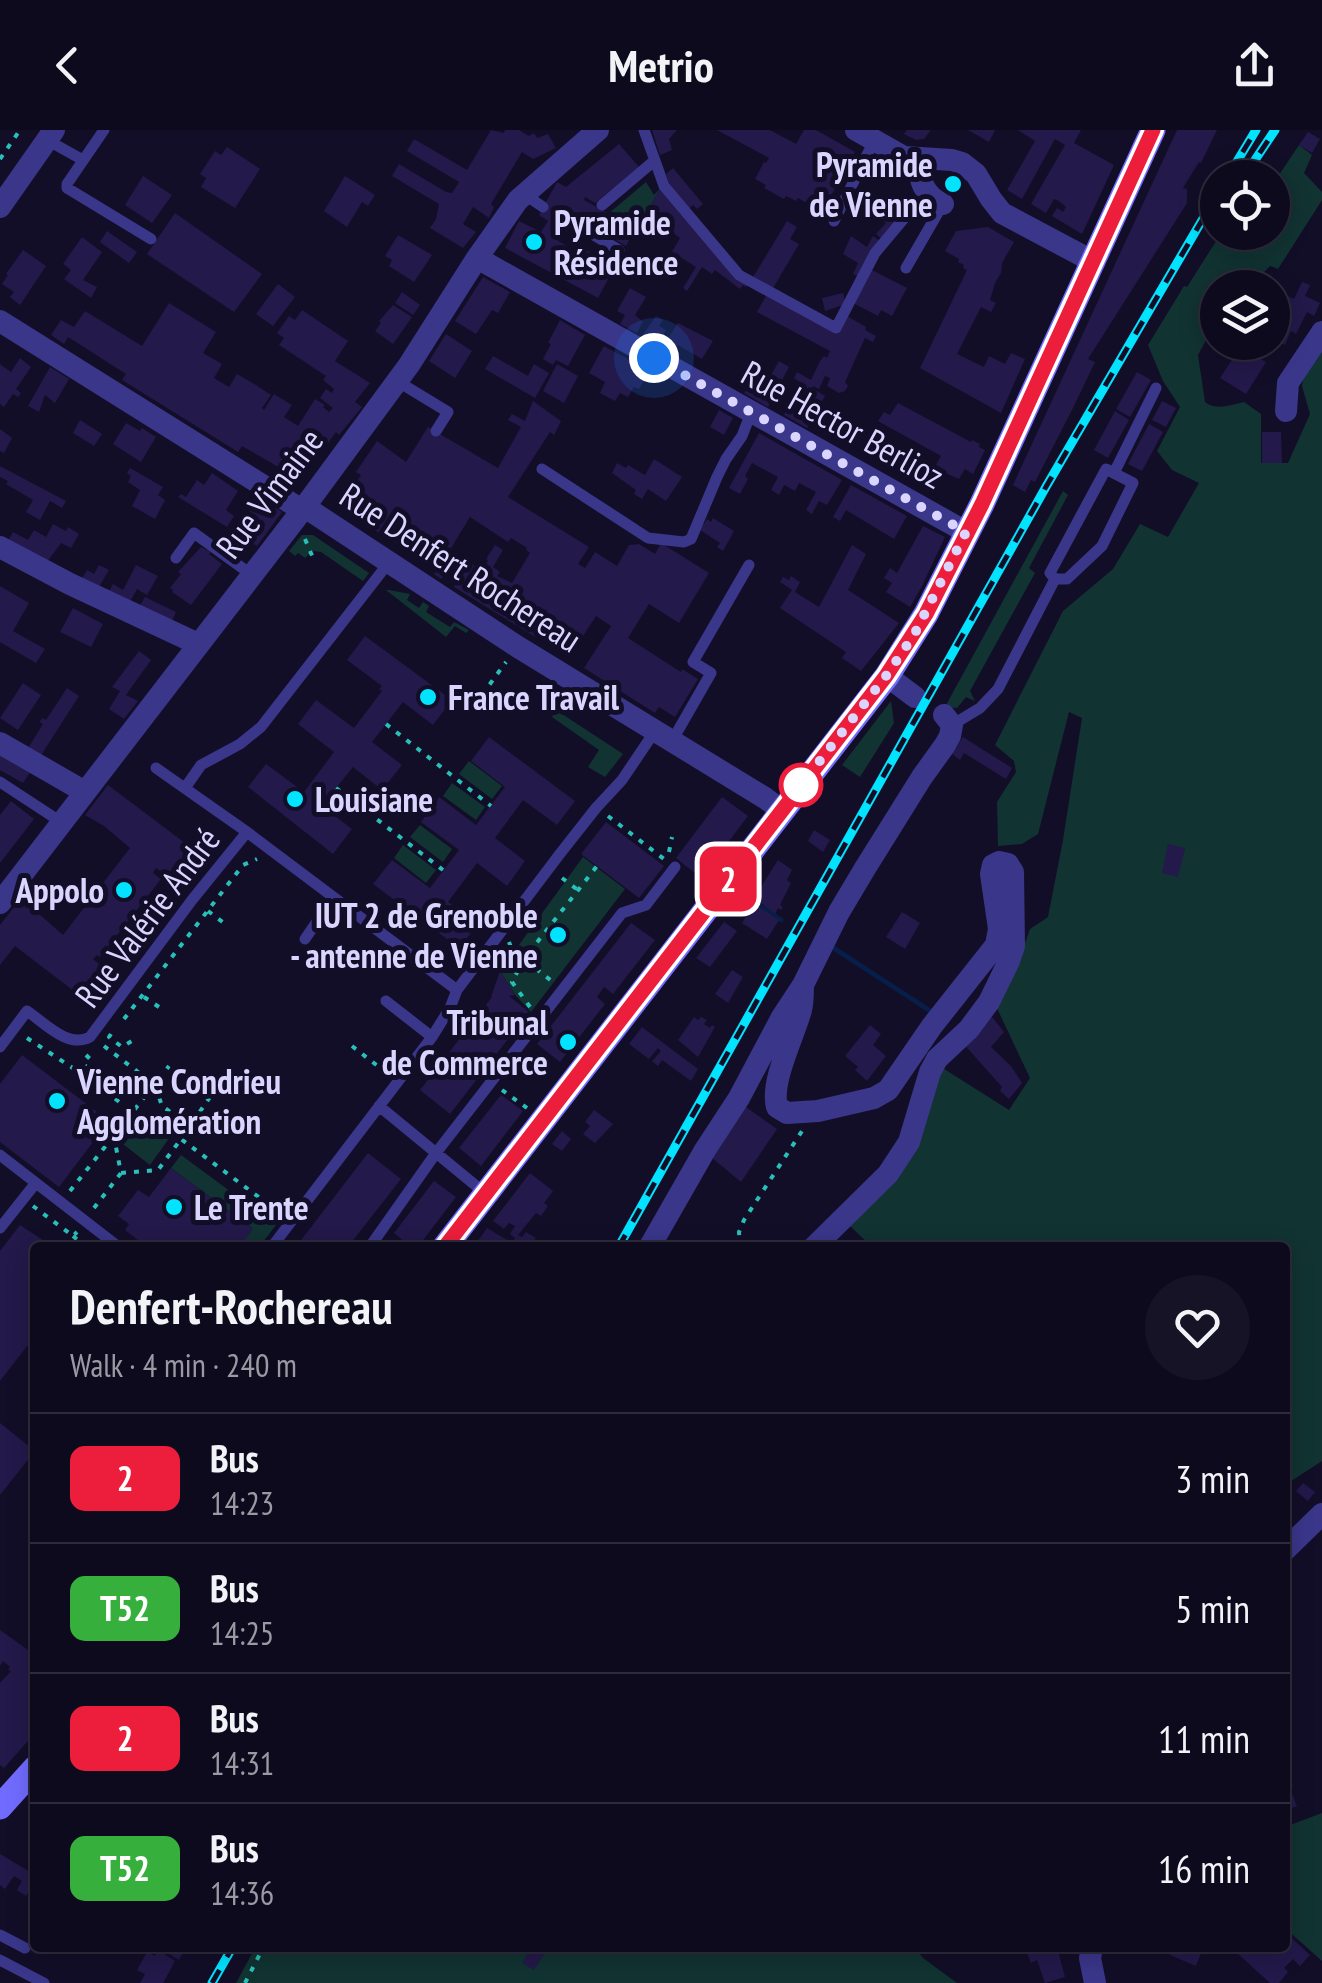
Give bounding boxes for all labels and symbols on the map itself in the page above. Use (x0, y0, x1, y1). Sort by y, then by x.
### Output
place label: Pyramide de Vienne (809, 141, 933, 227)
marker: Pyramide de Vienne (942, 173, 964, 195)
place label: Pyramide Résidence (554, 199, 678, 285)
marker: Pyramide Résidence (523, 231, 545, 253)
your location (629, 333, 679, 383)
street label: Rue Hector Berlioz (734, 350, 952, 498)
street label: Rue Vimaine (205, 419, 333, 567)
street label: Rue Denfert Rochereau (332, 472, 590, 662)
place label: France Travail (448, 674, 620, 720)
marker: France Travail (417, 686, 439, 708)
unlabelled marker (780, 764, 822, 806)
place label: Louisiane (315, 776, 433, 822)
marker: Louisiane (284, 788, 306, 810)
street label: Rue Valérie André (64, 818, 230, 1016)
line badge: 2 (696, 846, 760, 912)
place label: Appolo (15, 867, 104, 913)
marker: Appolo (113, 879, 135, 901)
place label: IUT 2 de Grenoble - antenne de Vienne (290, 892, 538, 978)
marker: IUT 2 de Grenoble - antenne de Vienne (547, 924, 569, 946)
place label: Tribunal de Commerce (382, 999, 548, 1085)
marker: Tribunal de Commerce (557, 1031, 579, 1053)
place label: Vienne Condrieu Agglomération (76, 1058, 281, 1144)
marker: Vienne Condrieu Agglomération (46, 1090, 68, 1112)
place label: Le Trente (194, 1184, 309, 1230)
marker: Le Trente (163, 1196, 185, 1218)

